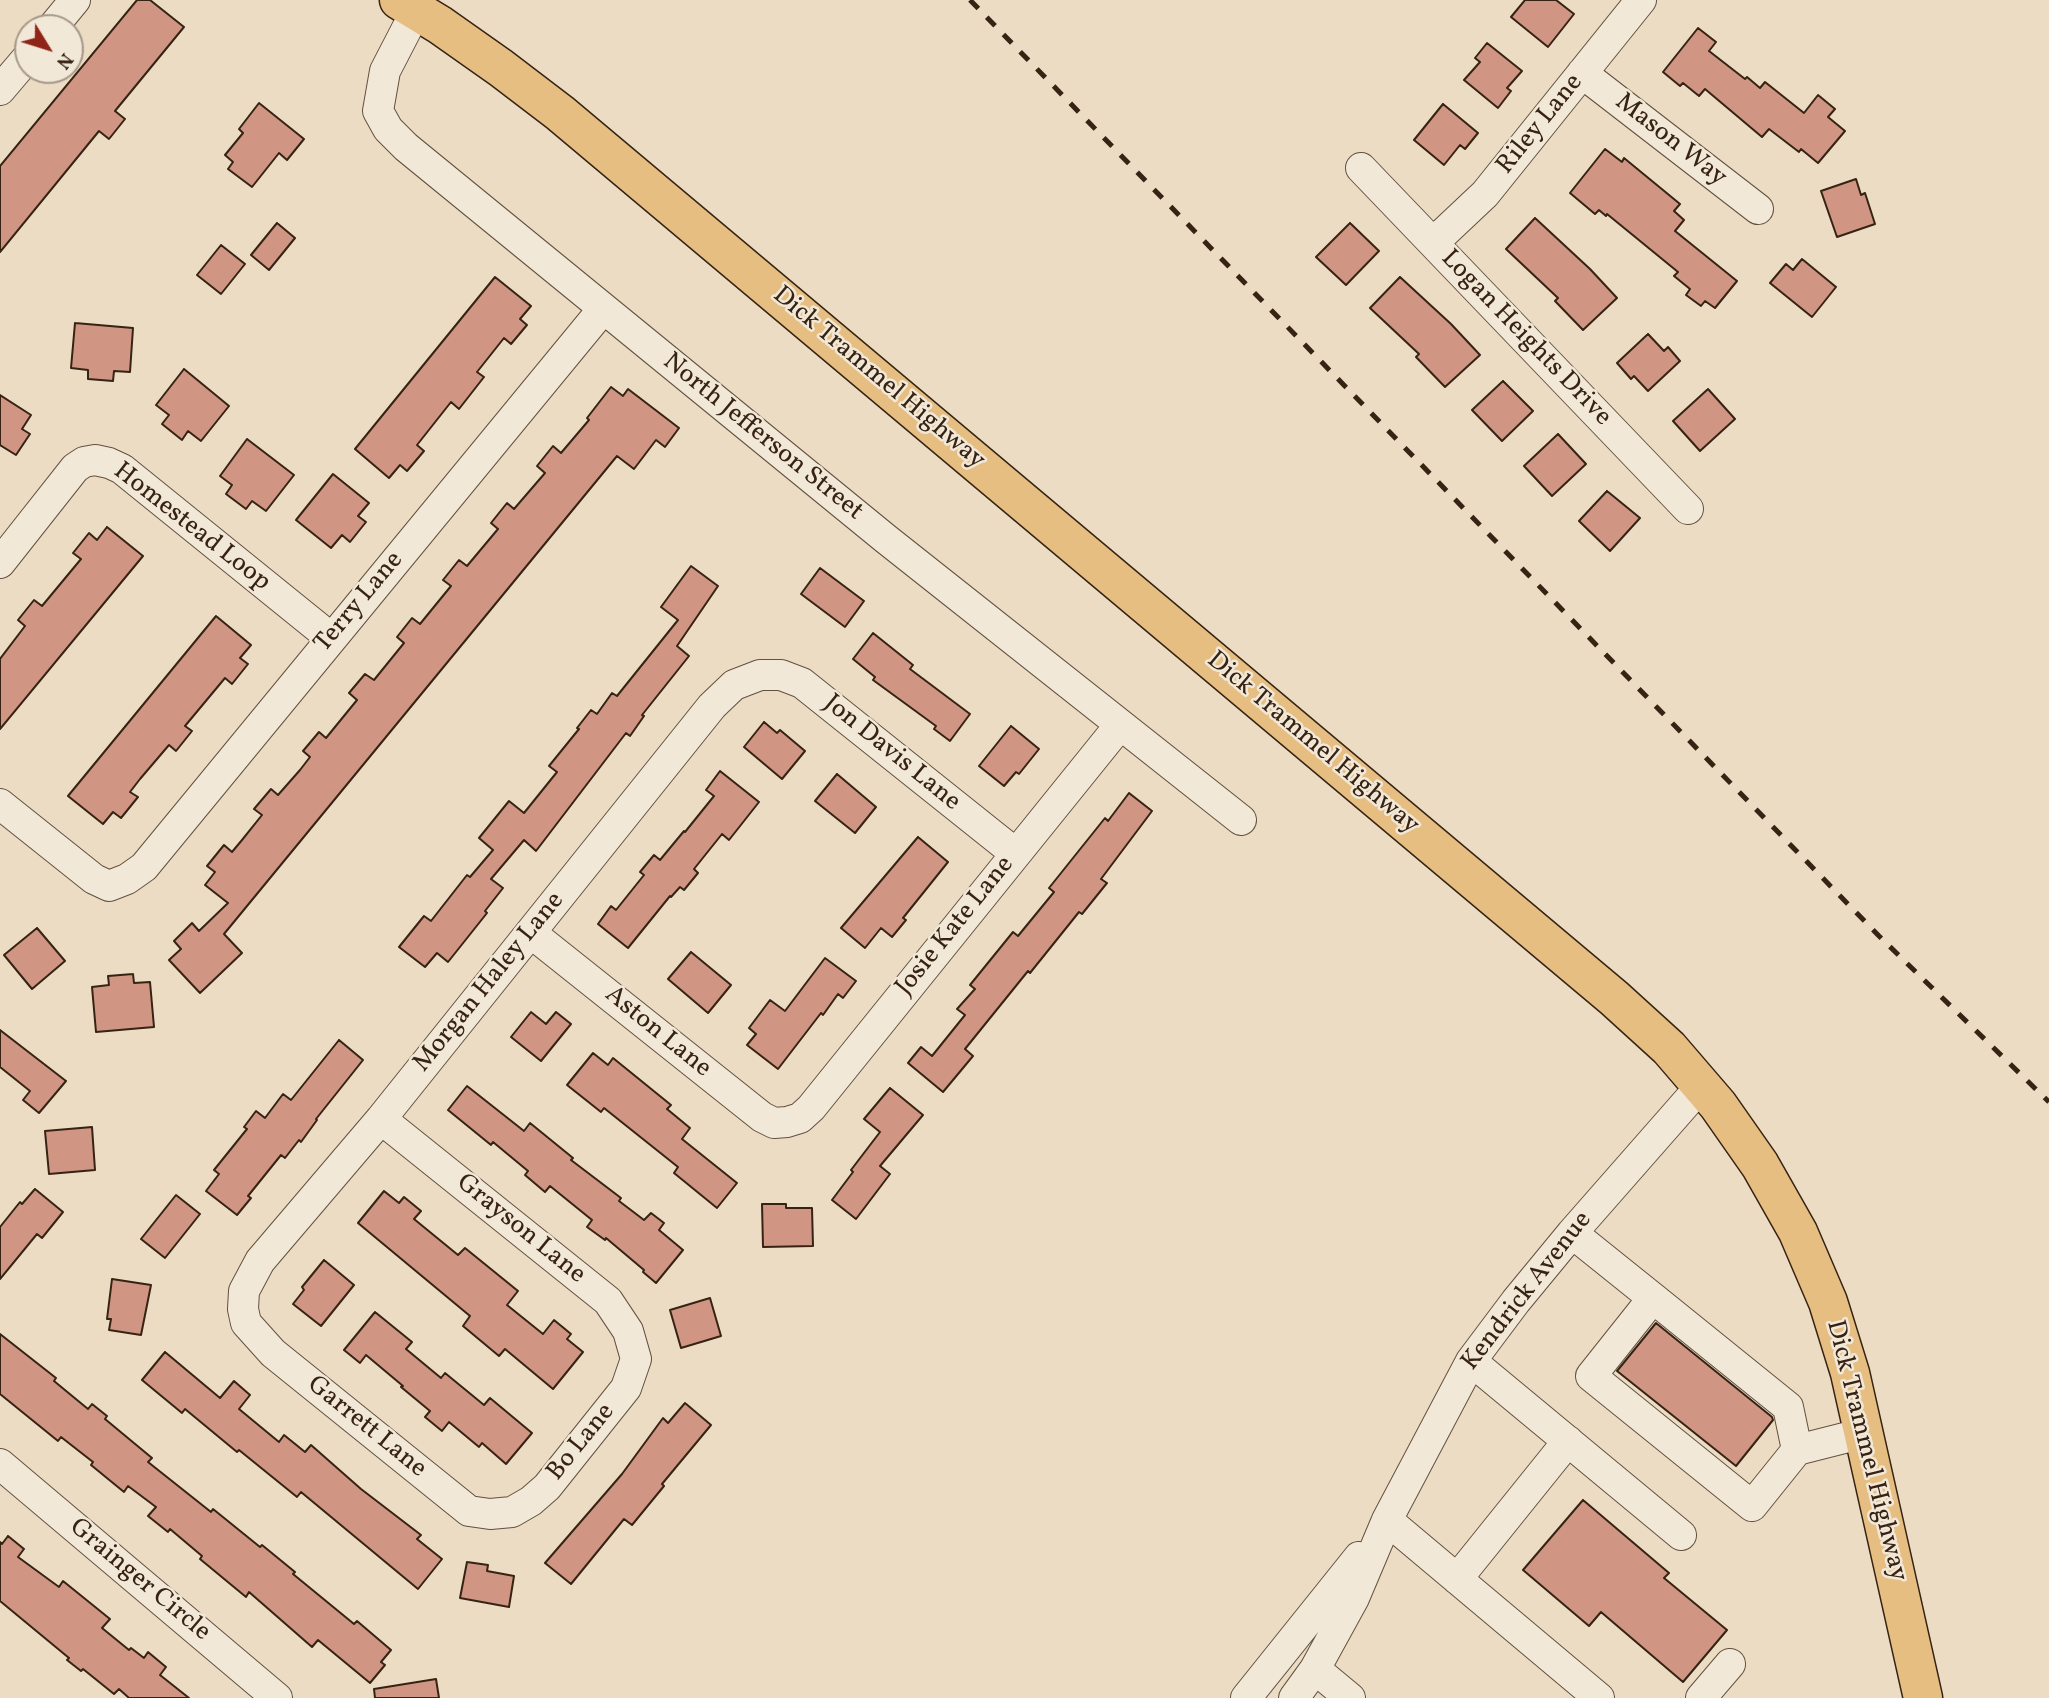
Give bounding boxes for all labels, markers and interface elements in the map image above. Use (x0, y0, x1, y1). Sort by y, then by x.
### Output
north arrow (14, 14, 84, 84)
text: N (49, 47, 78, 74)
street label: Riley Lane (1491, 69, 1591, 181)
street label: Mason Way (1608, 88, 1732, 194)
street label: Logan Heights Drive (1433, 244, 1617, 434)
street label: Dick Trammel Highway (765, 281, 991, 477)
street label: North Jefferson Street (655, 348, 869, 528)
street label: Homestead Loop (106, 457, 276, 599)
street label: Terry Lane (309, 546, 411, 660)
street label: Dick Trammel Highway (1199, 646, 1425, 842)
street label: Jon Davis Lane (816, 689, 966, 819)
street label: Josie Kate Lane (890, 851, 1022, 1003)
street label: Morgan Haley Lane (408, 887, 572, 1079)
street label: Aston Lane (597, 981, 717, 1085)
street label: Grayson Lane (449, 1168, 591, 1292)
street label: Kendrick Avenue (1456, 1206, 1600, 1378)
street label: Dick Trammel Highway (1817, 1317, 1913, 1585)
street label: Garrett Lane (300, 1370, 432, 1486)
street label: Bo Lane (541, 1398, 623, 1488)
street label: Grainger Circle (62, 1513, 216, 1649)

